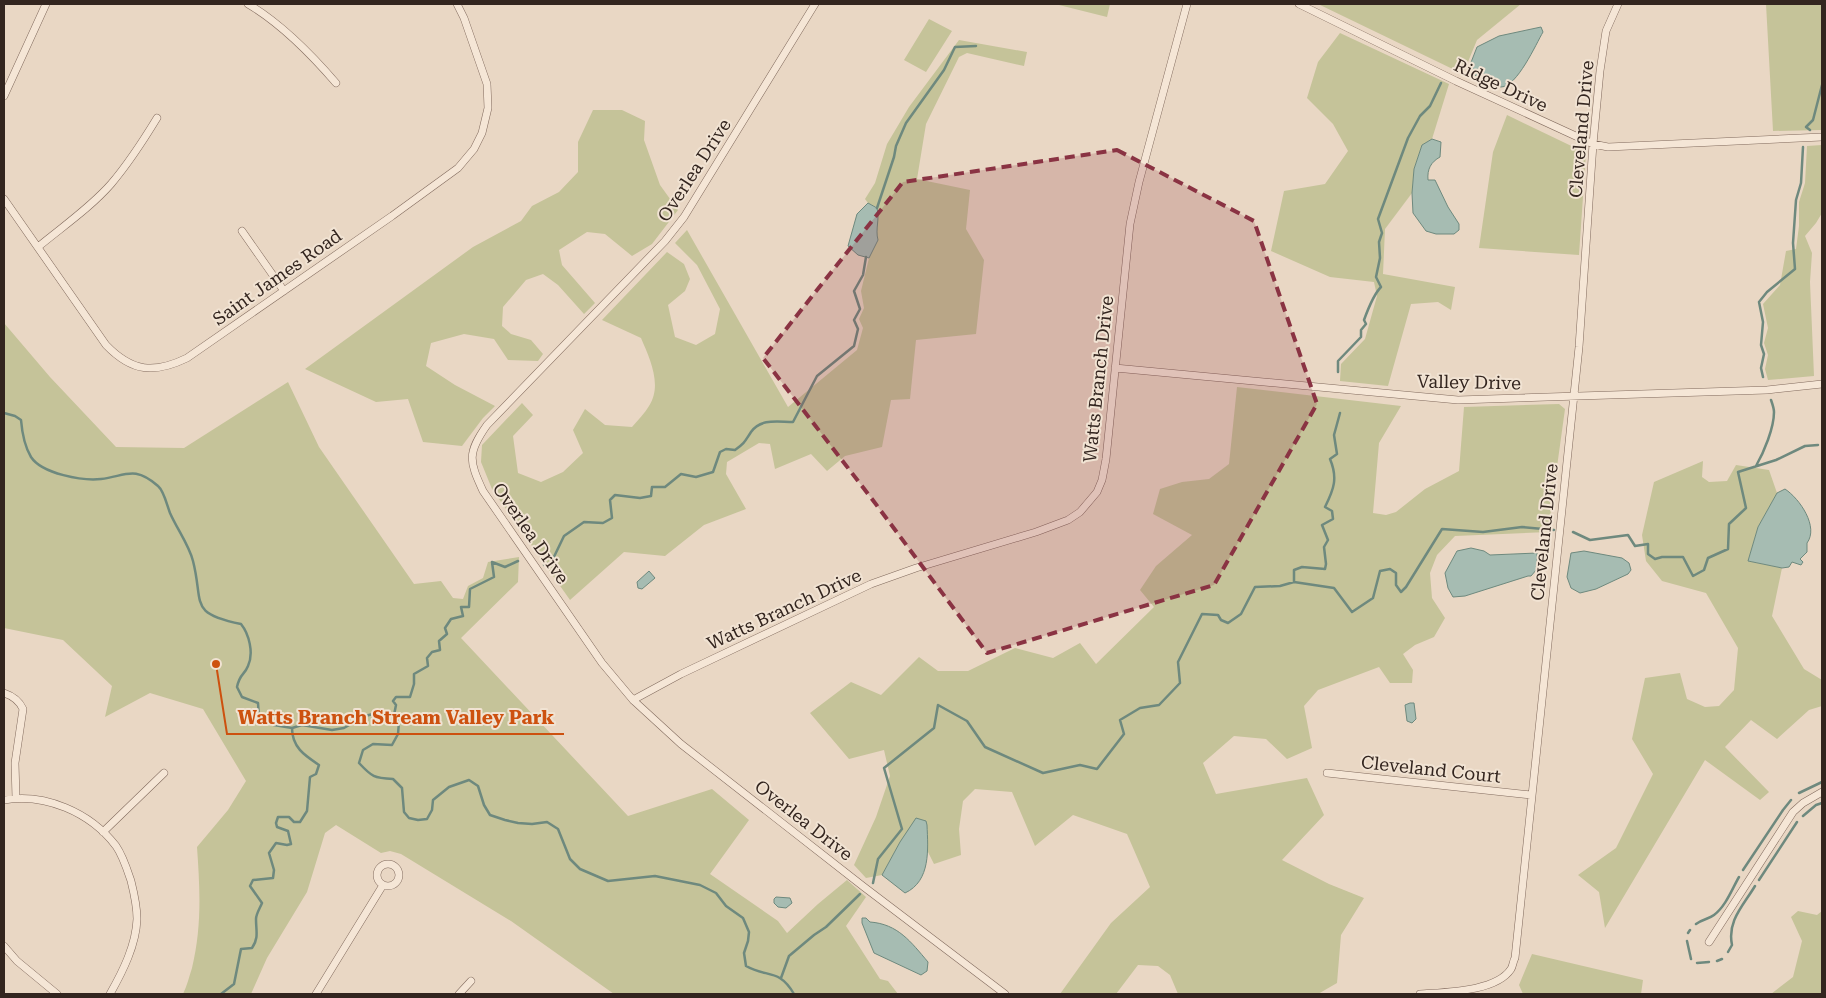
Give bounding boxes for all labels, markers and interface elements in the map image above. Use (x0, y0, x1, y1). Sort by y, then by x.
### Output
street label: Ridge Drive (1451, 54, 1551, 116)
street label: Cleveland Drive (1565, 59, 1597, 199)
street label: Overlea Drive (653, 115, 735, 225)
street label: Saint James Road (208, 224, 346, 329)
street label: Watts Branch Drive (1079, 294, 1117, 463)
street label: Valley Drive (1417, 371, 1521, 393)
street label: Cleveland Drive (1526, 462, 1562, 602)
street label: Overlea Drive (488, 478, 574, 588)
street label: Watts Branch Drive (704, 564, 865, 654)
callout: Watts Branch Stream Valley Park (227, 700, 564, 734)
text: Watts Branch Stream Valley Park (238, 706, 554, 729)
street label: Cleveland Court (1360, 751, 1502, 787)
street label: Overlea Drive (751, 775, 857, 865)

